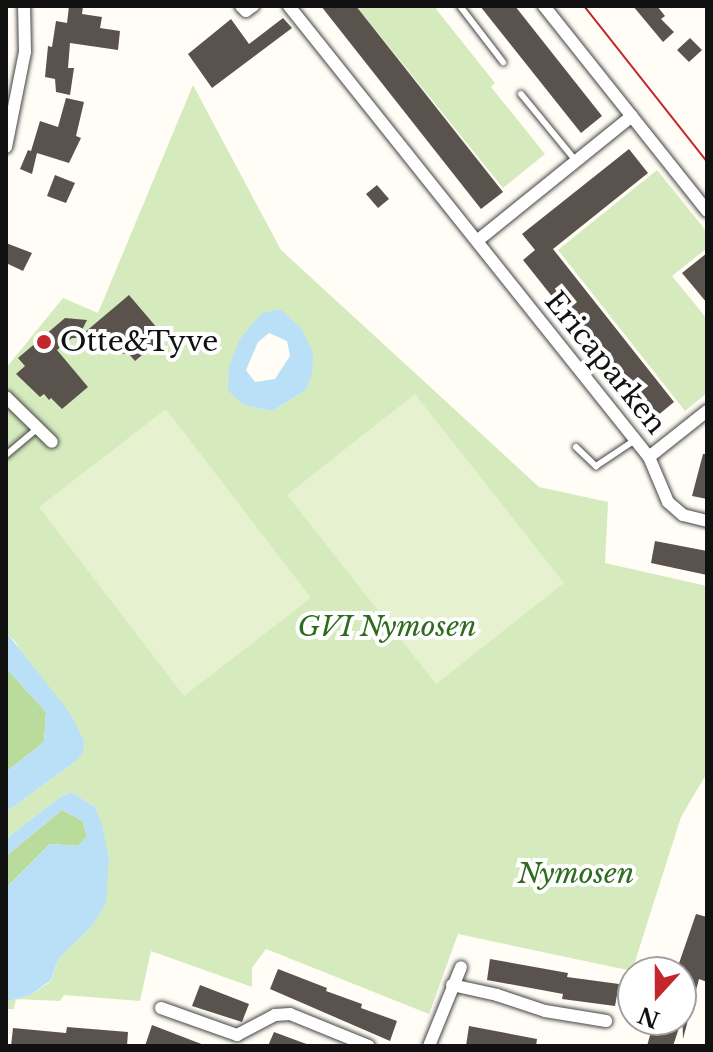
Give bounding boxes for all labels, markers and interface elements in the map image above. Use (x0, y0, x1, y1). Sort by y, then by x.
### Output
street label: Ericaparken (537, 285, 673, 441)
place label: Otte&Tyve (60, 325, 218, 359)
marker: Otte&Tyve (35, 333, 53, 351)
park label: GVI Nymosen (297, 610, 477, 644)
park label: Nymosen (518, 857, 634, 891)
north arrow (617, 956, 697, 1036)
text: N (634, 1001, 663, 1033)

